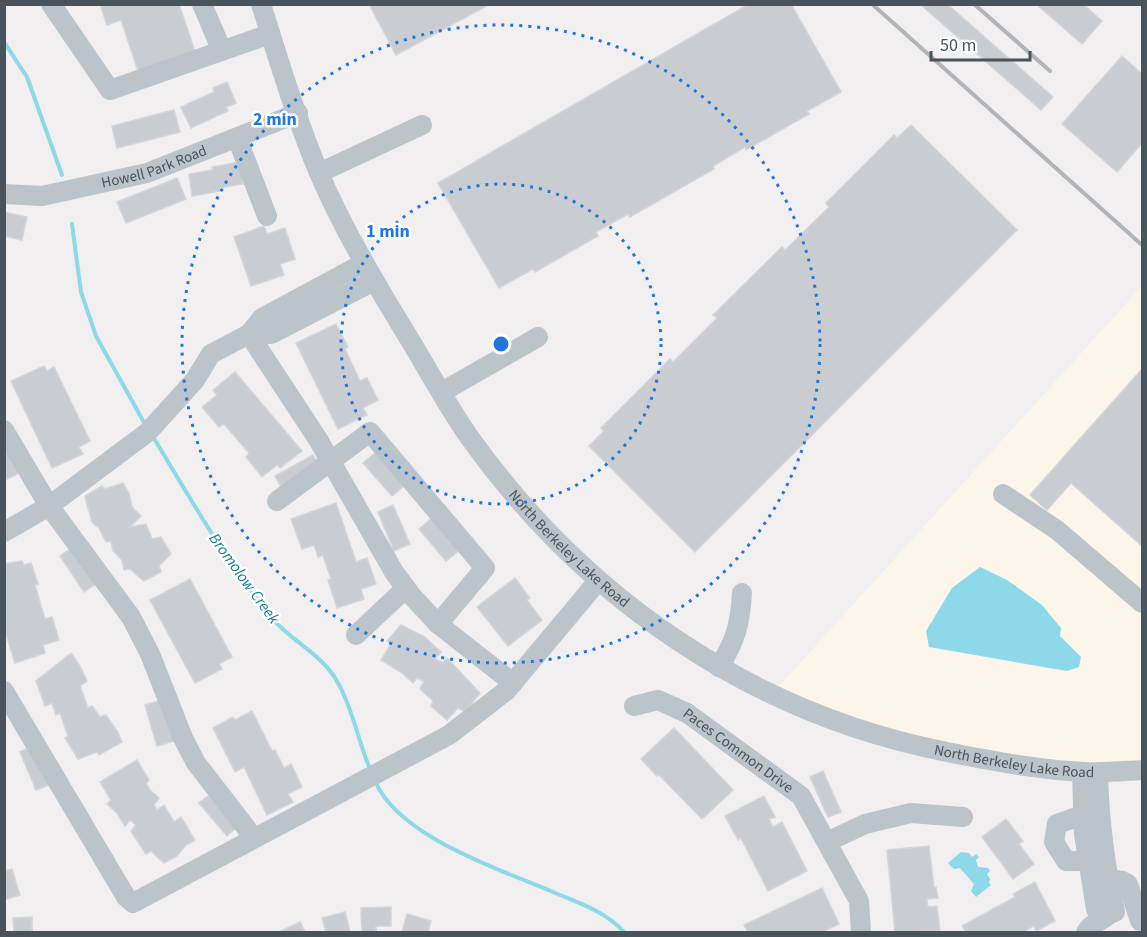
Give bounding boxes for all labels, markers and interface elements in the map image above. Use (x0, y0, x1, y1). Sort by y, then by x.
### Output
scale bar (931, 24, 1030, 62)
text: 50 m (940, 33, 976, 58)
text: 2 min (253, 107, 297, 132)
street label: Howell Park Road (99, 140, 210, 194)
text: 1 min (366, 219, 410, 244)
centre of rings (491, 334, 511, 354)
street label: North Berkeley Lake Road (503, 485, 634, 613)
water label: Bromolow Creek (204, 529, 285, 629)
street label: Paces Common Drive (678, 703, 798, 798)
street label: North Berkeley Lake Road (932, 740, 1094, 783)

